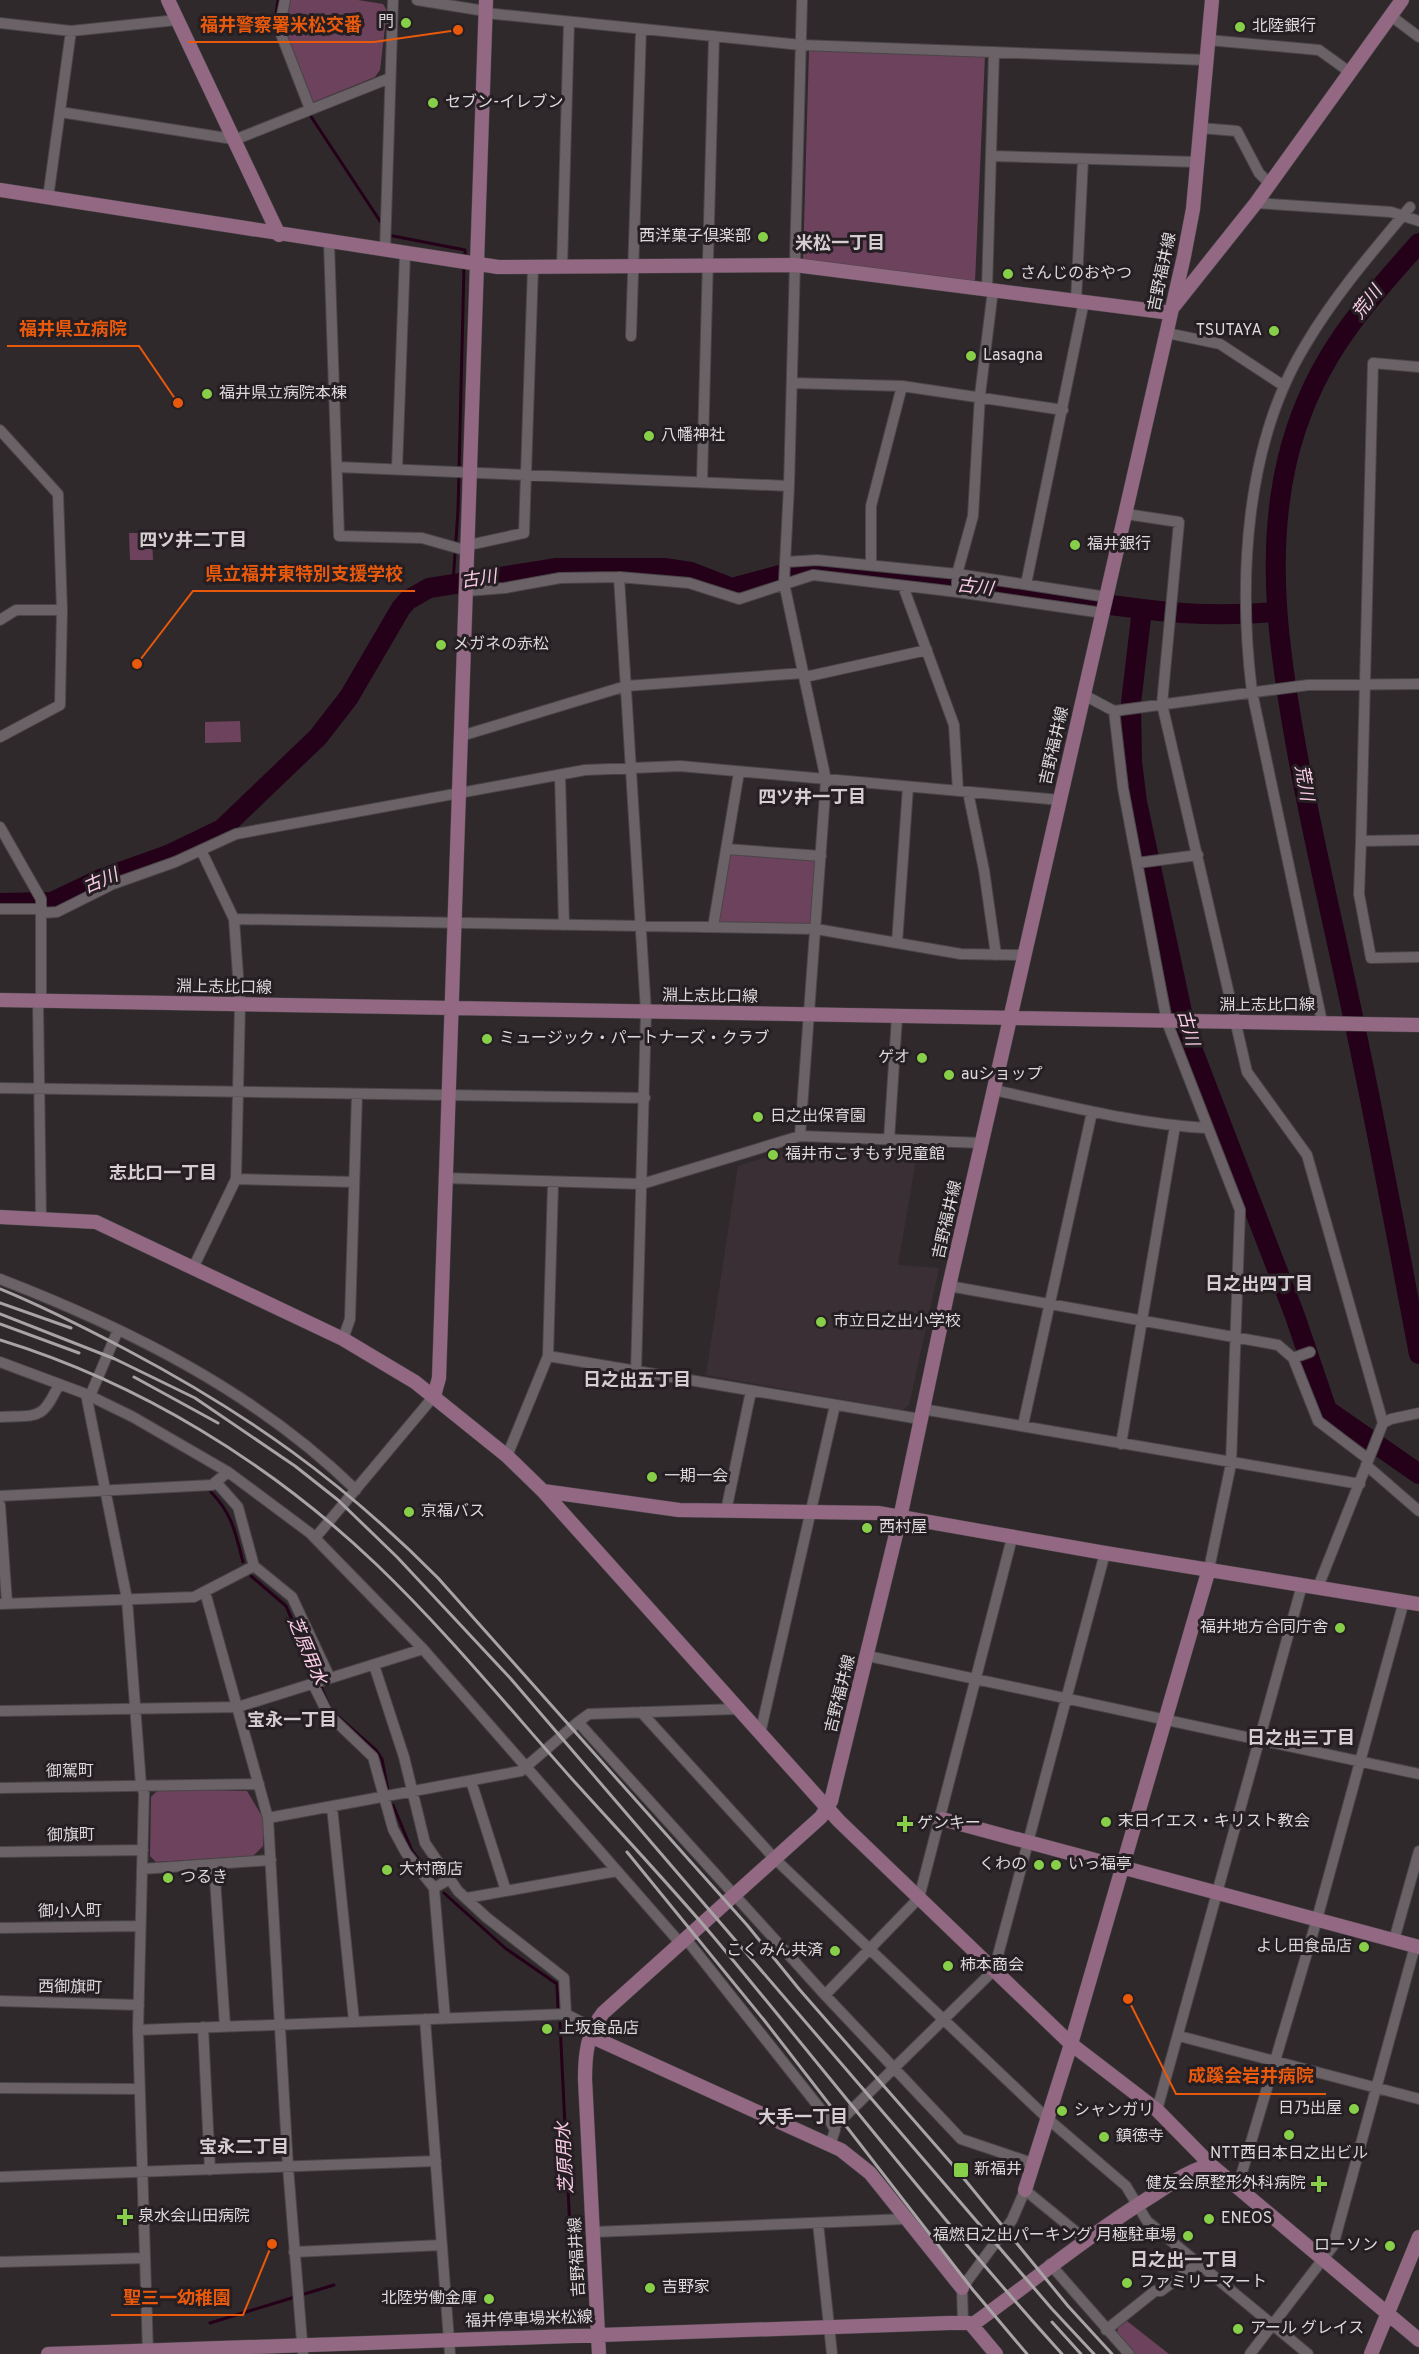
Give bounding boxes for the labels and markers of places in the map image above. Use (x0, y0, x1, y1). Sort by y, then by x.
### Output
callout: 福井警察署米松交番 (188, 6, 374, 42)
place label: 門 (378, 13, 394, 33)
marker: 門 (399, 16, 413, 30)
place label: 北陸銀行 (1252, 17, 1316, 37)
marker: 北陸銀行 (1233, 20, 1247, 34)
place label: セブン-イレブン (445, 93, 563, 113)
marker: セブン-イレブン (426, 96, 440, 110)
place label: 西洋菓子倶楽部 (639, 227, 751, 247)
marker: 西洋菓子倶楽部 (756, 230, 770, 244)
place label: さんじのおやつ (1020, 264, 1132, 284)
marker: さんじのおやつ (1001, 267, 1015, 281)
callout: 福井県立病院 (7, 310, 139, 346)
place label: TSUTAYA (1196, 321, 1262, 341)
marker: TSUTAYA (1267, 324, 1281, 338)
place label: Lasagna (983, 346, 1043, 366)
marker: Lasagna (964, 349, 978, 363)
place label: 福井県立病院本棟 (219, 384, 347, 404)
marker: 福井県立病院本棟 (200, 387, 214, 401)
place label: 八幡神社 (661, 426, 725, 446)
marker: 八幡神社 (642, 429, 656, 443)
place label: 福井銀行 (1087, 535, 1151, 555)
marker: 福井銀行 (1068, 538, 1082, 552)
callout: 県立福井東特別支援学校 (193, 555, 415, 591)
place label: メガネの赤松 (453, 635, 549, 655)
marker: メガネの赤松 (434, 638, 448, 652)
place label: ミュージック・パートナーズ・クラブ (499, 1029, 770, 1049)
marker: ミュージック・パートナーズ・クラブ (480, 1032, 494, 1046)
place label: ゲオ (878, 1048, 910, 1068)
marker: ゲオ (915, 1051, 929, 1065)
place label: auショップ (961, 1065, 1042, 1085)
marker: auショップ (942, 1068, 956, 1082)
place label: 日之出保育園 (770, 1107, 866, 1127)
marker: 日之出保育園 (751, 1110, 765, 1124)
place label: 福井市こすもす児童館 (785, 1145, 945, 1165)
marker: 福井市こすもす児童館 (766, 1148, 780, 1162)
place label: 市立日之出小学校 (833, 1312, 961, 1332)
marker: 市立日之出小学校 (814, 1315, 828, 1329)
place label: 一期一会 (664, 1467, 728, 1487)
marker: 一期一会 (645, 1470, 659, 1484)
place label: 京福バス (421, 1502, 485, 1522)
marker: 京福バス (402, 1505, 416, 1519)
place label: 西村屋 (879, 1518, 927, 1538)
marker: 西村屋 (860, 1521, 874, 1535)
place label: 福井地方合同庁舎 (1200, 1618, 1328, 1638)
marker: 福井地方合同庁舎 (1333, 1621, 1347, 1635)
place label: 末日イエス・キリスト教会 (1118, 1812, 1310, 1832)
place label: ゲンキー (917, 1814, 981, 1834)
marker: 末日イエス・キリスト教会 (1099, 1815, 1113, 1829)
marker: ゲンキー (898, 1817, 912, 1831)
place label: くわの (979, 1855, 1027, 1875)
place label: いっ福亭 (1068, 1855, 1132, 1875)
marker: くわの (1032, 1858, 1046, 1872)
marker: いっ福亭 (1049, 1858, 1063, 1872)
place label: 大村商店 (399, 1860, 463, 1880)
marker: 大村商店 (380, 1863, 394, 1877)
place label: つるき (180, 1868, 228, 1888)
marker: つるき (161, 1871, 175, 1885)
place label: よし田食品店 (1256, 1937, 1352, 1957)
marker: よし田食品店 (1357, 1940, 1371, 1954)
place label: こくみん共済 (726, 1941, 823, 1961)
marker: こくみん共済 (828, 1944, 842, 1958)
place label: 柿本商会 (960, 1956, 1024, 1976)
marker: 柿本商会 (941, 1959, 955, 1973)
place label: 上坂食品店 (559, 2019, 639, 2039)
marker: 上坂食品店 (540, 2022, 554, 2036)
callout: 成蹊会岩井病院 (1176, 2058, 1326, 2094)
place label: 日乃出屋 (1278, 2099, 1342, 2119)
place label: シャンガリ (1074, 2101, 1154, 2121)
marker: 日乃出屋 (1347, 2102, 1361, 2116)
marker: シャンガリ (1055, 2104, 1069, 2118)
place label: 鎮徳寺 (1116, 2127, 1164, 2147)
marker: NTT西日本日之出ビル (1282, 2128, 1296, 2142)
marker: 鎮徳寺 (1097, 2130, 1111, 2144)
place label: NTT西日本日之出ビル (1210, 2144, 1368, 2164)
place label: 新福井 (974, 2160, 1022, 2180)
marker: 新福井 (952, 2161, 970, 2179)
place label: 健友会原整形外科病院 (1146, 2174, 1306, 2194)
marker: 健友会原整形外科病院 (1310, 2175, 1328, 2193)
place label: 泉水会山田病院 (138, 2207, 250, 2227)
marker: 泉水会山田病院 (116, 2208, 134, 2226)
place label: ENEOS (1221, 2209, 1272, 2229)
marker: ENEOS (1202, 2212, 1216, 2226)
place label: 福燃日之出パーキング 月極駐車場 (933, 2226, 1176, 2246)
marker: 福燃日之出パーキング 月極駐車場 (1181, 2229, 1195, 2243)
place label: ローソン (1314, 2236, 1378, 2256)
marker: ローソン (1383, 2239, 1397, 2253)
place label: ファミリーマート (1139, 2273, 1267, 2293)
marker: ファミリーマート (1120, 2276, 1134, 2290)
place label: 吉野家 (662, 2278, 710, 2298)
callout: 聖三一幼稚園 (111, 2279, 243, 2315)
marker: 吉野家 (643, 2281, 657, 2295)
place label: 北陸労働金庫 (381, 2289, 477, 2309)
marker: 北陸労働金庫 (482, 2292, 496, 2306)
place label: アール グレイス (1250, 2319, 1364, 2339)
marker: アール グレイス (1231, 2322, 1245, 2336)

